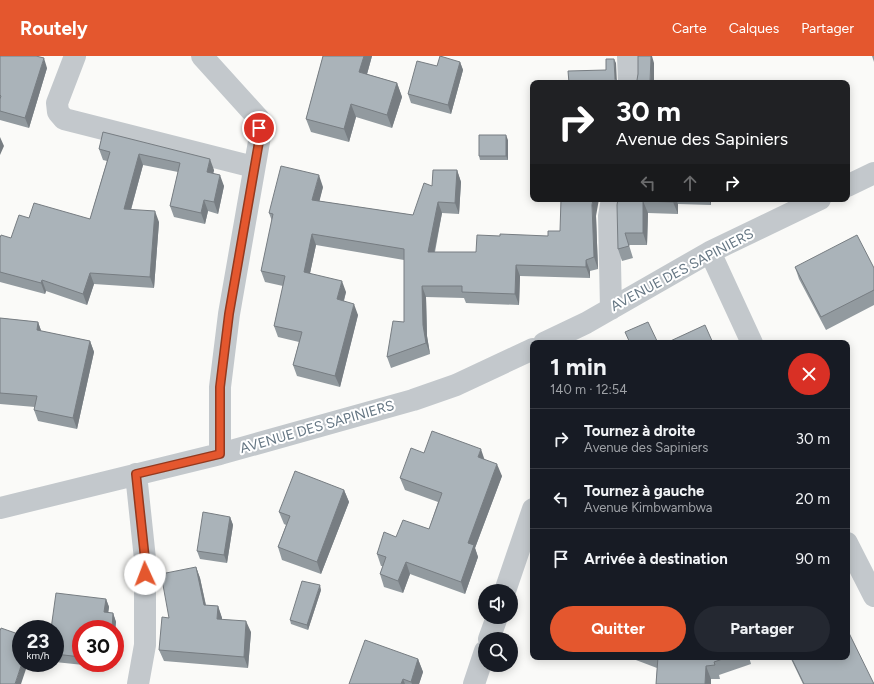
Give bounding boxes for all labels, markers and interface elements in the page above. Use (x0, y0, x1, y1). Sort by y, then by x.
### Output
text: Routely (20, 17, 88, 40)
text: Carte (672, 20, 707, 37)
text: Calques (729, 20, 779, 37)
text: Partager (801, 20, 854, 37)
text: 30 m (616, 94, 681, 128)
icon: right (550, 96, 602, 148)
pin (242, 111, 276, 145)
icon: arrive (248, 117, 270, 139)
text: Avenue des Sapiniers (616, 128, 788, 150)
icon: left (637, 172, 659, 194)
icon: ahead (679, 172, 701, 194)
icon: right (721, 172, 743, 194)
street label: AVENUE DES SAPINIERS (608, 225, 756, 315)
text: 1 min (550, 352, 607, 381)
button: close (788, 353, 830, 395)
text: 140 m · 12:54 (550, 382, 627, 397)
street label: AVENUE DES SAPINIERS (238, 397, 396, 457)
text: Tournez à droite (584, 422, 695, 440)
icon: right (550, 428, 572, 450)
text: 30 m (796, 430, 830, 448)
text: Avenue des Sapiniers (584, 440, 708, 455)
text: Tournez à gauche (584, 482, 704, 500)
icon: left (550, 488, 572, 510)
text: 20 m (796, 490, 830, 508)
text: Avenue Kimbwambwa (584, 500, 712, 515)
icon: arrive (550, 548, 572, 570)
text: Arrivée à destination (584, 550, 728, 568)
text: 90 m (795, 550, 830, 568)
position arrow (124, 553, 166, 595)
map controls (478, 584, 518, 672)
button: sound (478, 584, 518, 624)
button: Quitter (550, 606, 686, 652)
button: Partager (694, 606, 830, 652)
speed limit sign: 30 (72, 620, 124, 672)
text: 23 (27, 629, 49, 653)
button: search (478, 632, 518, 672)
text: km/h (27, 649, 49, 662)

